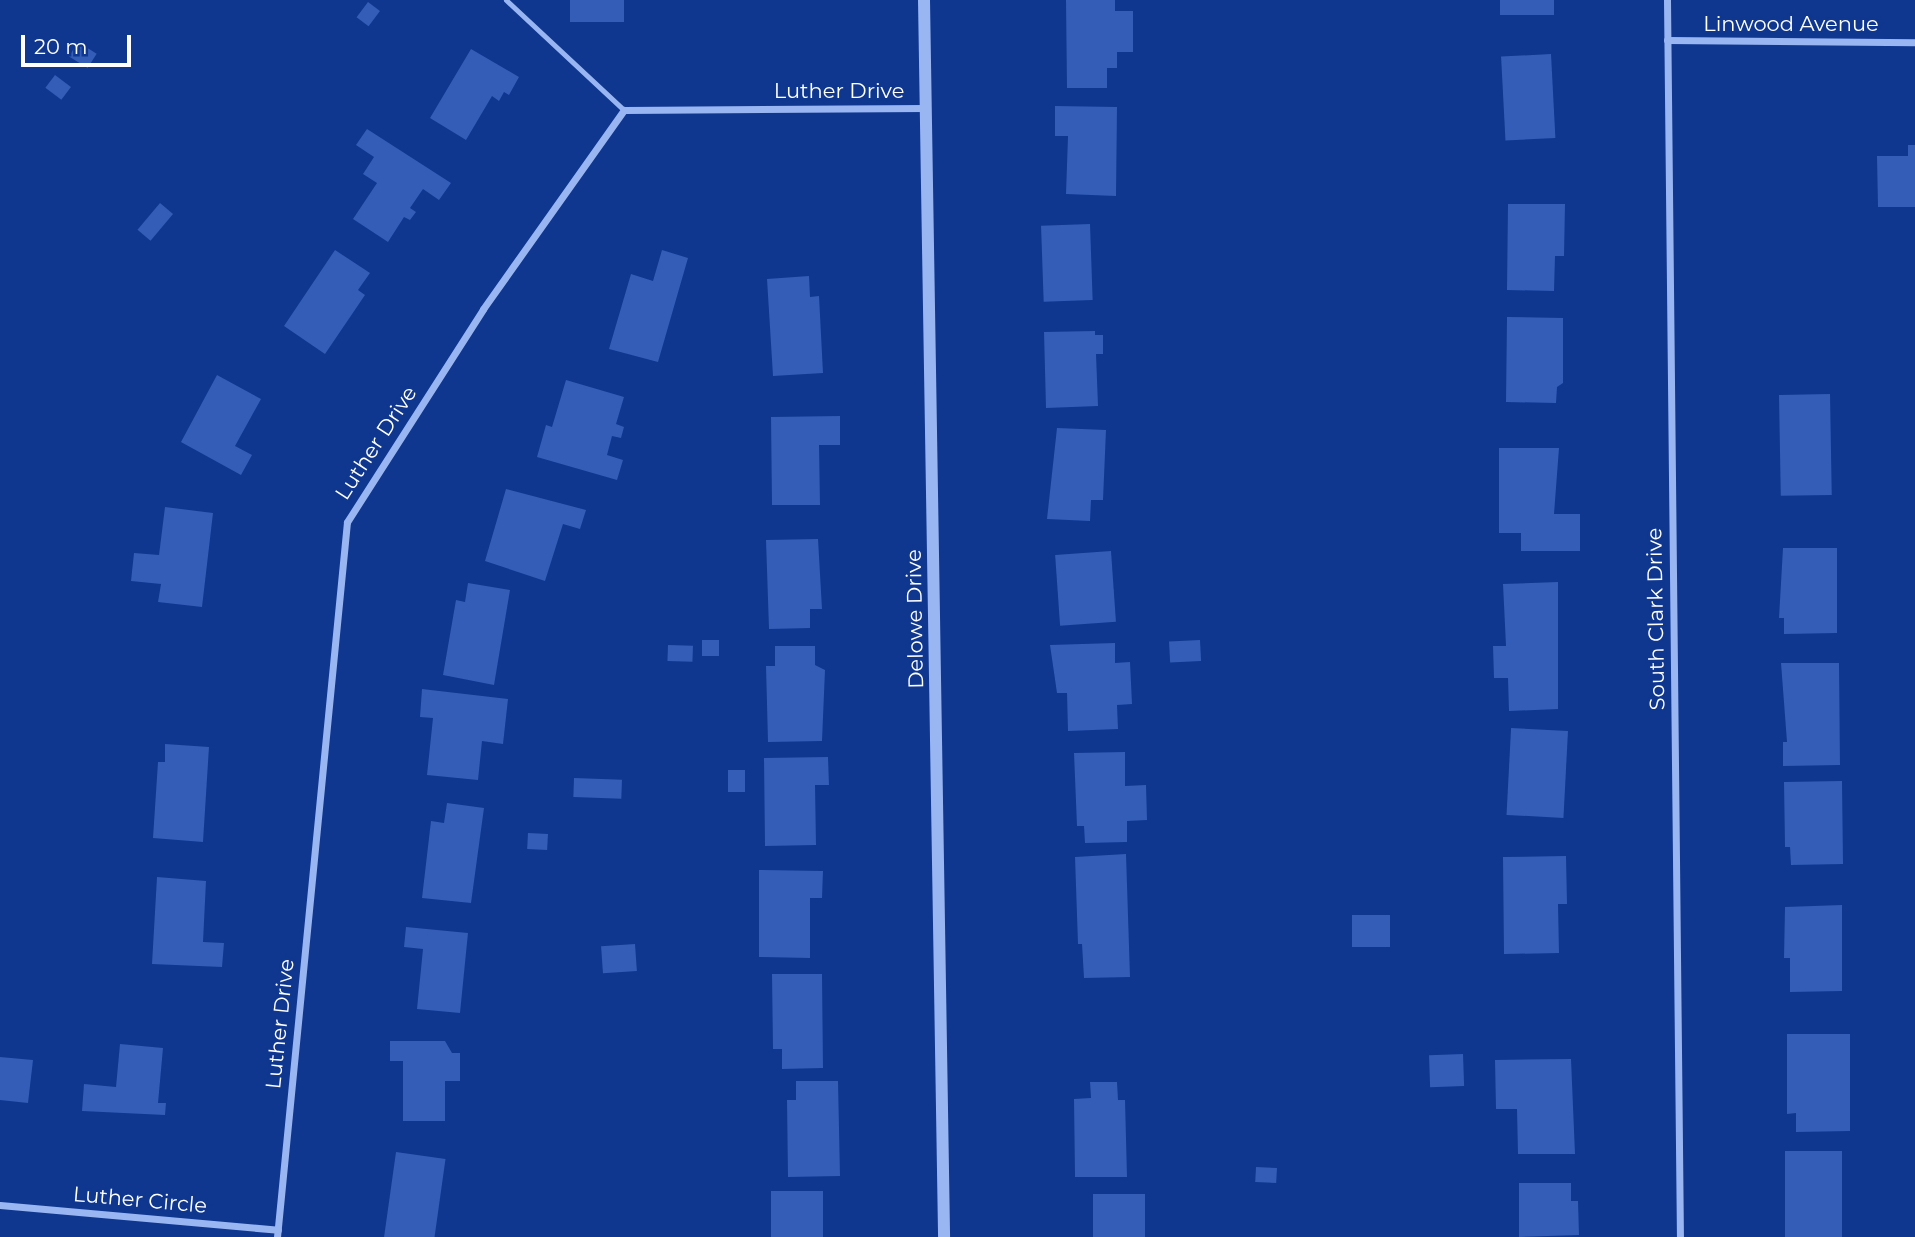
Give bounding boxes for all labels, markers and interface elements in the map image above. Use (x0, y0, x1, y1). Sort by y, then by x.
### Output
street label: Linwood Avenue (1703, 11, 1879, 37)
scale bar (24, 21, 135, 65)
text: 20 m (34, 34, 88, 59)
street label: Luther Drive (774, 78, 904, 104)
street label: Luther Drive (330, 381, 422, 505)
street label: South Clark Drive (1642, 527, 1670, 711)
street label: Delowe Drive (901, 549, 929, 689)
street label: Luther Drive (261, 958, 299, 1090)
street label: Luther Circle (72, 1182, 208, 1218)

